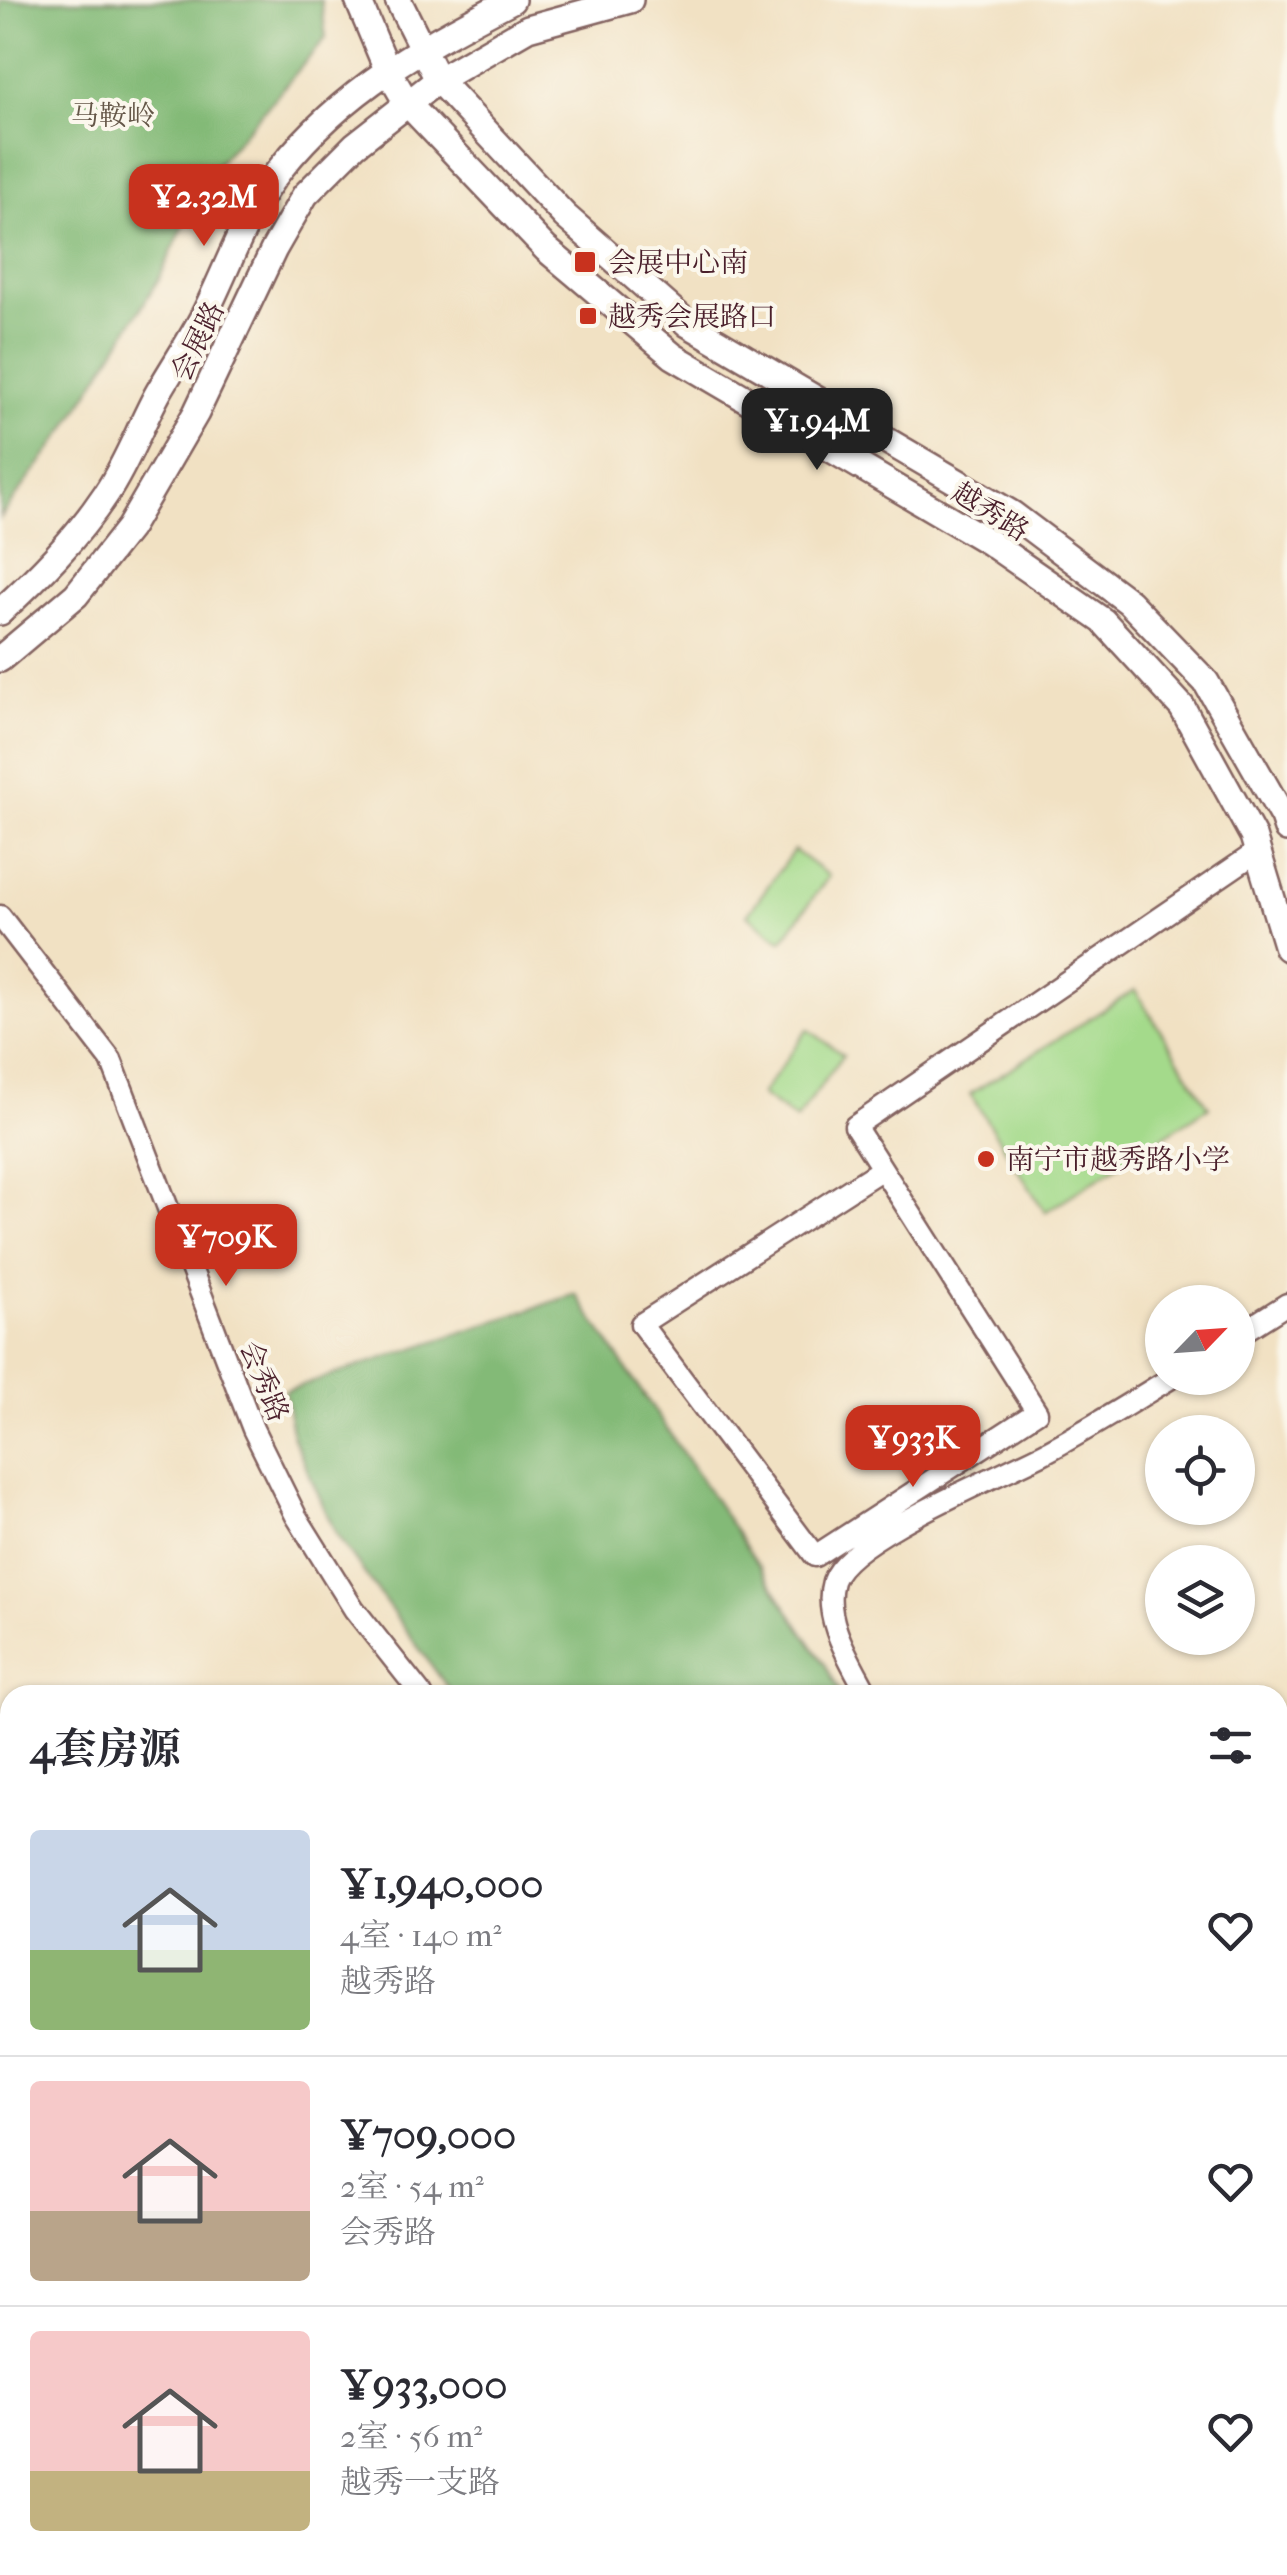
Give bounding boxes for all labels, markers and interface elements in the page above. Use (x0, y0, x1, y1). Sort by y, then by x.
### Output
park label: 马鞍岭 (71, 99, 155, 132)
pin: ¥2.32M (123, 164, 285, 249)
text: ¥2.32M (151, 178, 257, 215)
place label: 会展中心南 (608, 246, 748, 279)
marker: 会展中心南 (572, 249, 598, 275)
street label: 会展路 (164, 296, 231, 386)
place label: 越秀会展路口 (608, 300, 776, 333)
marker: 越秀会展路口 (577, 305, 599, 327)
pin: ¥1.94M (736, 388, 898, 473)
text: ¥1.94M (764, 402, 870, 439)
street label: 越秀路 (946, 475, 1035, 548)
place label: 南宁市越秀路小学 (1006, 1143, 1230, 1176)
marker: 南宁市越秀路小学 (975, 1148, 997, 1170)
pin: ¥709K (156, 1204, 296, 1289)
text: ¥709K (177, 1218, 275, 1255)
north arrow (1145, 1285, 1255, 1395)
map controls (1145, 1285, 1255, 1655)
street label: 会秀路 (234, 1336, 296, 1426)
pin: ¥933K (843, 1405, 983, 1490)
button: locate (1145, 1415, 1255, 1525)
text: ¥933K (867, 1419, 959, 1456)
button: layers (1145, 1545, 1255, 1655)
icon: filters (1203, 1718, 1258, 1773)
text: 4套房源 (30, 1725, 181, 1774)
text: ¥1,940,000 (340, 1860, 543, 1909)
icon: home (110, 1870, 230, 1990)
icon: heart (1203, 1903, 1258, 1958)
text: 4室 · 140 m² (340, 1917, 502, 1954)
text: 越秀路 (340, 1963, 436, 2000)
text: ¥709,000 (340, 2111, 516, 2160)
icon: home (110, 2121, 230, 2241)
icon: heart (1203, 2154, 1258, 2209)
text: 2室 · 54 m² (340, 2168, 484, 2205)
text: 会秀路 (340, 2214, 436, 2251)
text: ¥933,000 (340, 2361, 507, 2410)
icon: home (110, 2371, 230, 2491)
icon: heart (1203, 2404, 1258, 2459)
text: 2室 · 56 m² (340, 2418, 482, 2455)
text: 越秀一支路 (340, 2464, 500, 2501)

